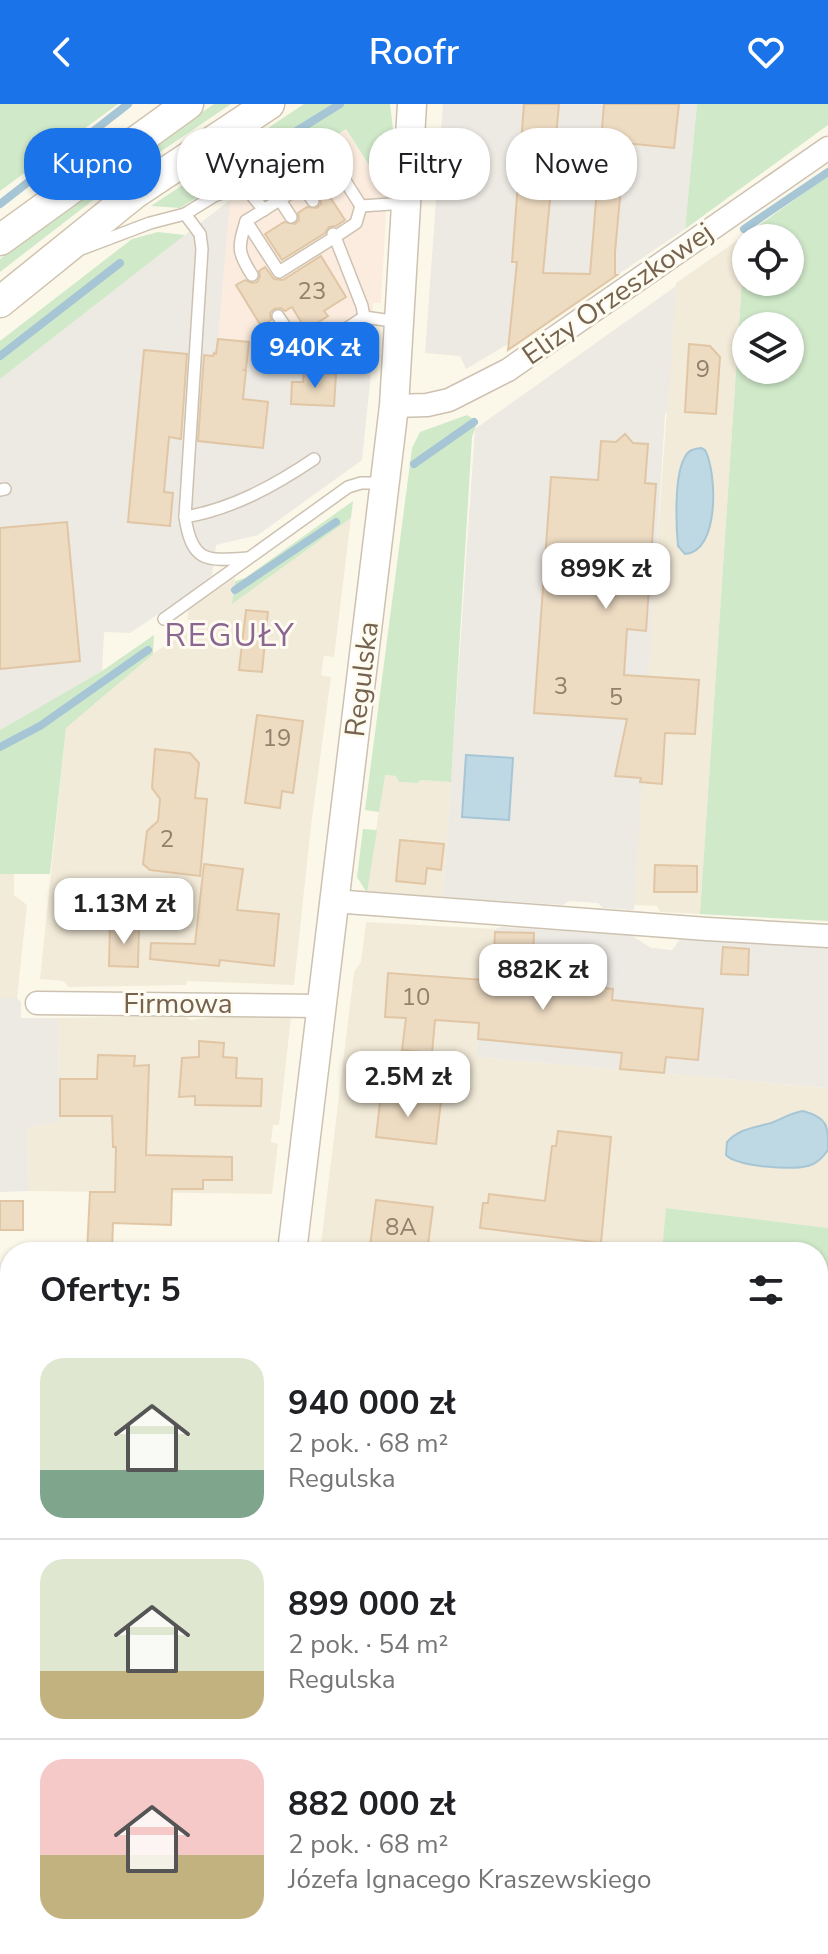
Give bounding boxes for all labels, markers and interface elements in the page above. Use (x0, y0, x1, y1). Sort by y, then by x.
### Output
text: Roofr (369, 28, 459, 77)
icon: back (40, 30, 84, 74)
icon: heart (744, 30, 788, 74)
chip: Kupno (24, 128, 161, 200)
chip: Wynajem (177, 128, 353, 200)
chip: Filtry (369, 128, 490, 200)
chip: Nowe (506, 128, 637, 200)
street label: Elizy Orzeszkowej (515, 214, 721, 374)
map controls (732, 224, 804, 384)
button: locate (732, 224, 804, 296)
house number: 23 (298, 275, 326, 307)
button: layers (732, 312, 804, 384)
pin: 940K zł (241, 322, 389, 390)
text: 940K zł (269, 330, 361, 365)
house number: 9 (696, 353, 710, 385)
pin: 899K zł (532, 543, 680, 611)
text: 899K zł (560, 551, 652, 586)
district label: REGUŁY (164, 614, 296, 657)
street label: Regulska (336, 619, 388, 739)
house number: 3 (554, 670, 568, 702)
house number: 5 (609, 681, 623, 713)
house number: 19 (263, 722, 291, 754)
house number: 2 (160, 823, 174, 855)
pin: 1.13M zł (41, 878, 207, 946)
text: 1.13M zł (72, 886, 176, 921)
pin: 882K zł (469, 944, 617, 1012)
text: 882K zł (497, 952, 589, 987)
house number: 10 (402, 981, 430, 1013)
street label: Firmowa (123, 985, 233, 1023)
pin: 2.5M zł (334, 1051, 482, 1119)
text: 2.5M zł (364, 1059, 452, 1094)
house number: 8A (385, 1211, 417, 1243)
text: Oferty: 5 (40, 1267, 181, 1313)
icon: filters (744, 1268, 788, 1312)
text: 940 000 zł (288, 1380, 456, 1426)
icon: home (104, 1390, 200, 1486)
text: 2 pok. · 68 m² (288, 1426, 448, 1461)
text: Regulska (288, 1461, 395, 1496)
text: 899 000 zł (288, 1581, 456, 1627)
icon: home (104, 1591, 200, 1687)
text: 2 pok. · 54 m² (288, 1627, 448, 1662)
text: Regulska (288, 1662, 395, 1697)
text: 882 000 zł (288, 1781, 456, 1827)
icon: home (104, 1791, 200, 1887)
text: 2 pok. · 68 m² (288, 1827, 448, 1862)
text: Józefa Ignacego Kraszewskiego (288, 1862, 651, 1897)

